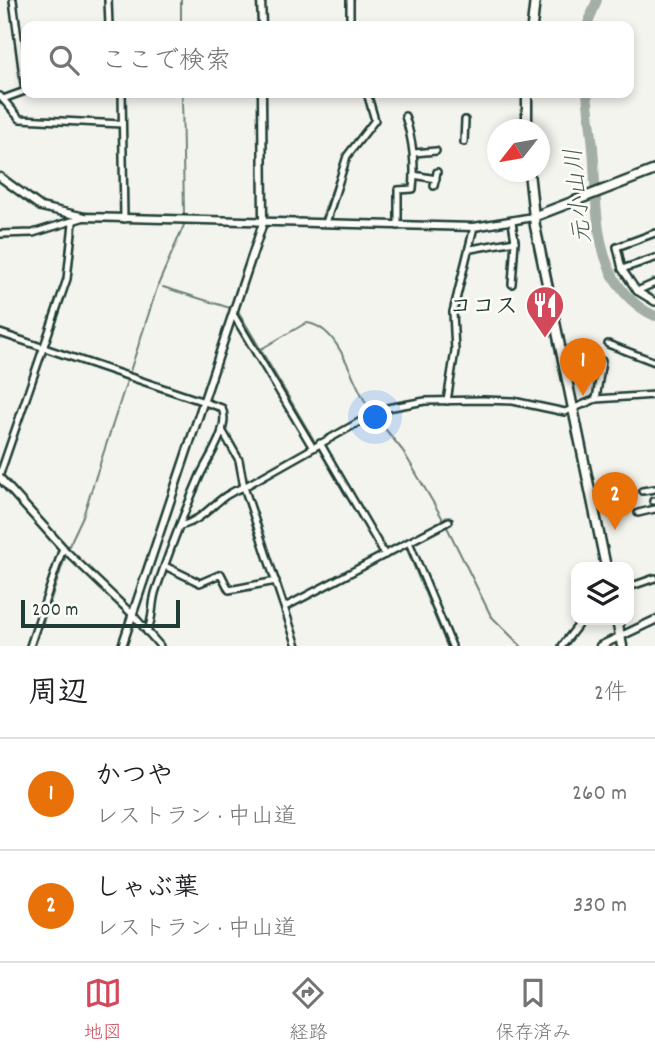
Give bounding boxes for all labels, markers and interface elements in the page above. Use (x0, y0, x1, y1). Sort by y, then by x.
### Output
search box (21, 21, 634, 98)
icon: search (45, 41, 83, 79)
text: ここで検索 (101, 44, 231, 81)
north arrow (487, 119, 550, 182)
water label: 元小山川 (558, 146, 602, 245)
restaurant icon: ココス (524, 284, 566, 339)
place label: ココス (449, 292, 518, 325)
pin: 1 (560, 338, 606, 396)
your location (358, 400, 392, 434)
pin: 2 (592, 472, 638, 530)
map controls (571, 562, 634, 625)
button: layers (571, 562, 634, 625)
scale bar (21, 597, 180, 629)
text: 200 m (32, 598, 78, 625)
text: 周辺 (28, 674, 88, 717)
text: 2件 (594, 678, 627, 711)
text: かつや (95, 759, 173, 796)
text: 1 (48, 778, 54, 811)
text: 260 m (572, 778, 627, 811)
text: レストラン · 中山道 (95, 802, 297, 835)
text: しゃぶ葉 (95, 871, 199, 908)
text: 2 (46, 890, 56, 923)
text: 330 m (573, 890, 627, 923)
text: レストラン · 中山道 (95, 914, 297, 947)
tab: 地図 (84, 974, 122, 1048)
tab: 経路 (289, 974, 327, 1048)
tab: 保存済み (495, 974, 571, 1048)

